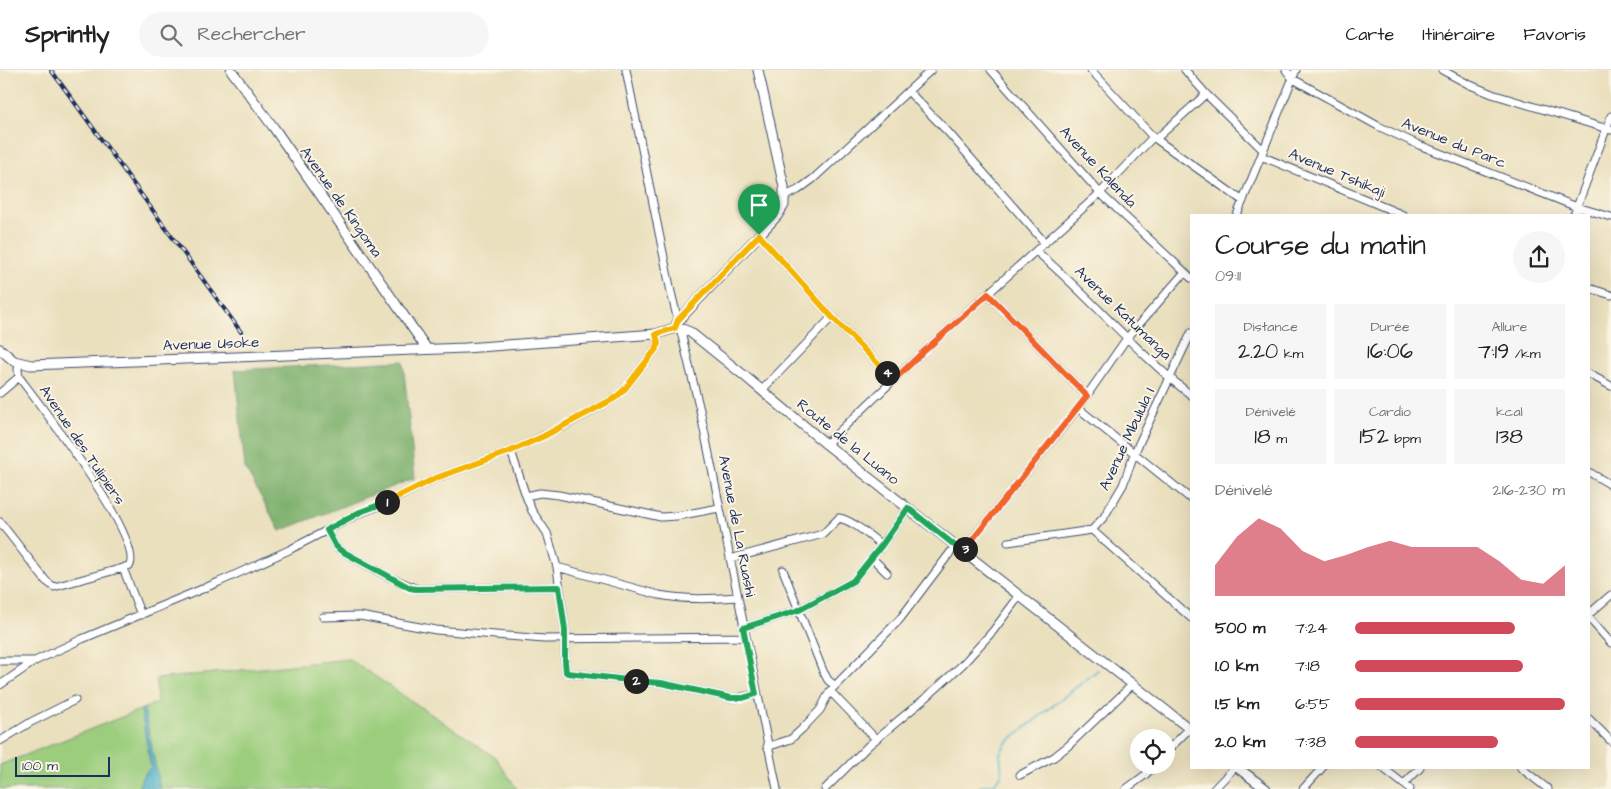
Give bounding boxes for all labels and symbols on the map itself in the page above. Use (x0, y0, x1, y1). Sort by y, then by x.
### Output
street label: Avenue du Parc (1399, 112, 1510, 174)
street label: Avenue Kalenda (1055, 122, 1142, 213)
street label: Avenue de Kingoma (294, 142, 387, 263)
street label: Avenue Tshikaji (1285, 143, 1389, 203)
pin (738, 184, 780, 235)
street label: Avenue Katumanga (1069, 261, 1176, 366)
street label: Avenue Usoke (162, 332, 260, 356)
pin: 4 (874, 360, 900, 386)
street label: Avenue des Tulipiers (34, 381, 130, 509)
street label: Avenue Mbulula I (1094, 384, 1160, 494)
street label: Route de la Luano (792, 394, 904, 490)
street label: Avenue de La Ruashi (713, 453, 761, 599)
pin: 1 (374, 490, 400, 514)
pin: 3 (952, 536, 978, 562)
pin: 2 (624, 668, 648, 694)
scale bar (15, 754, 110, 777)

